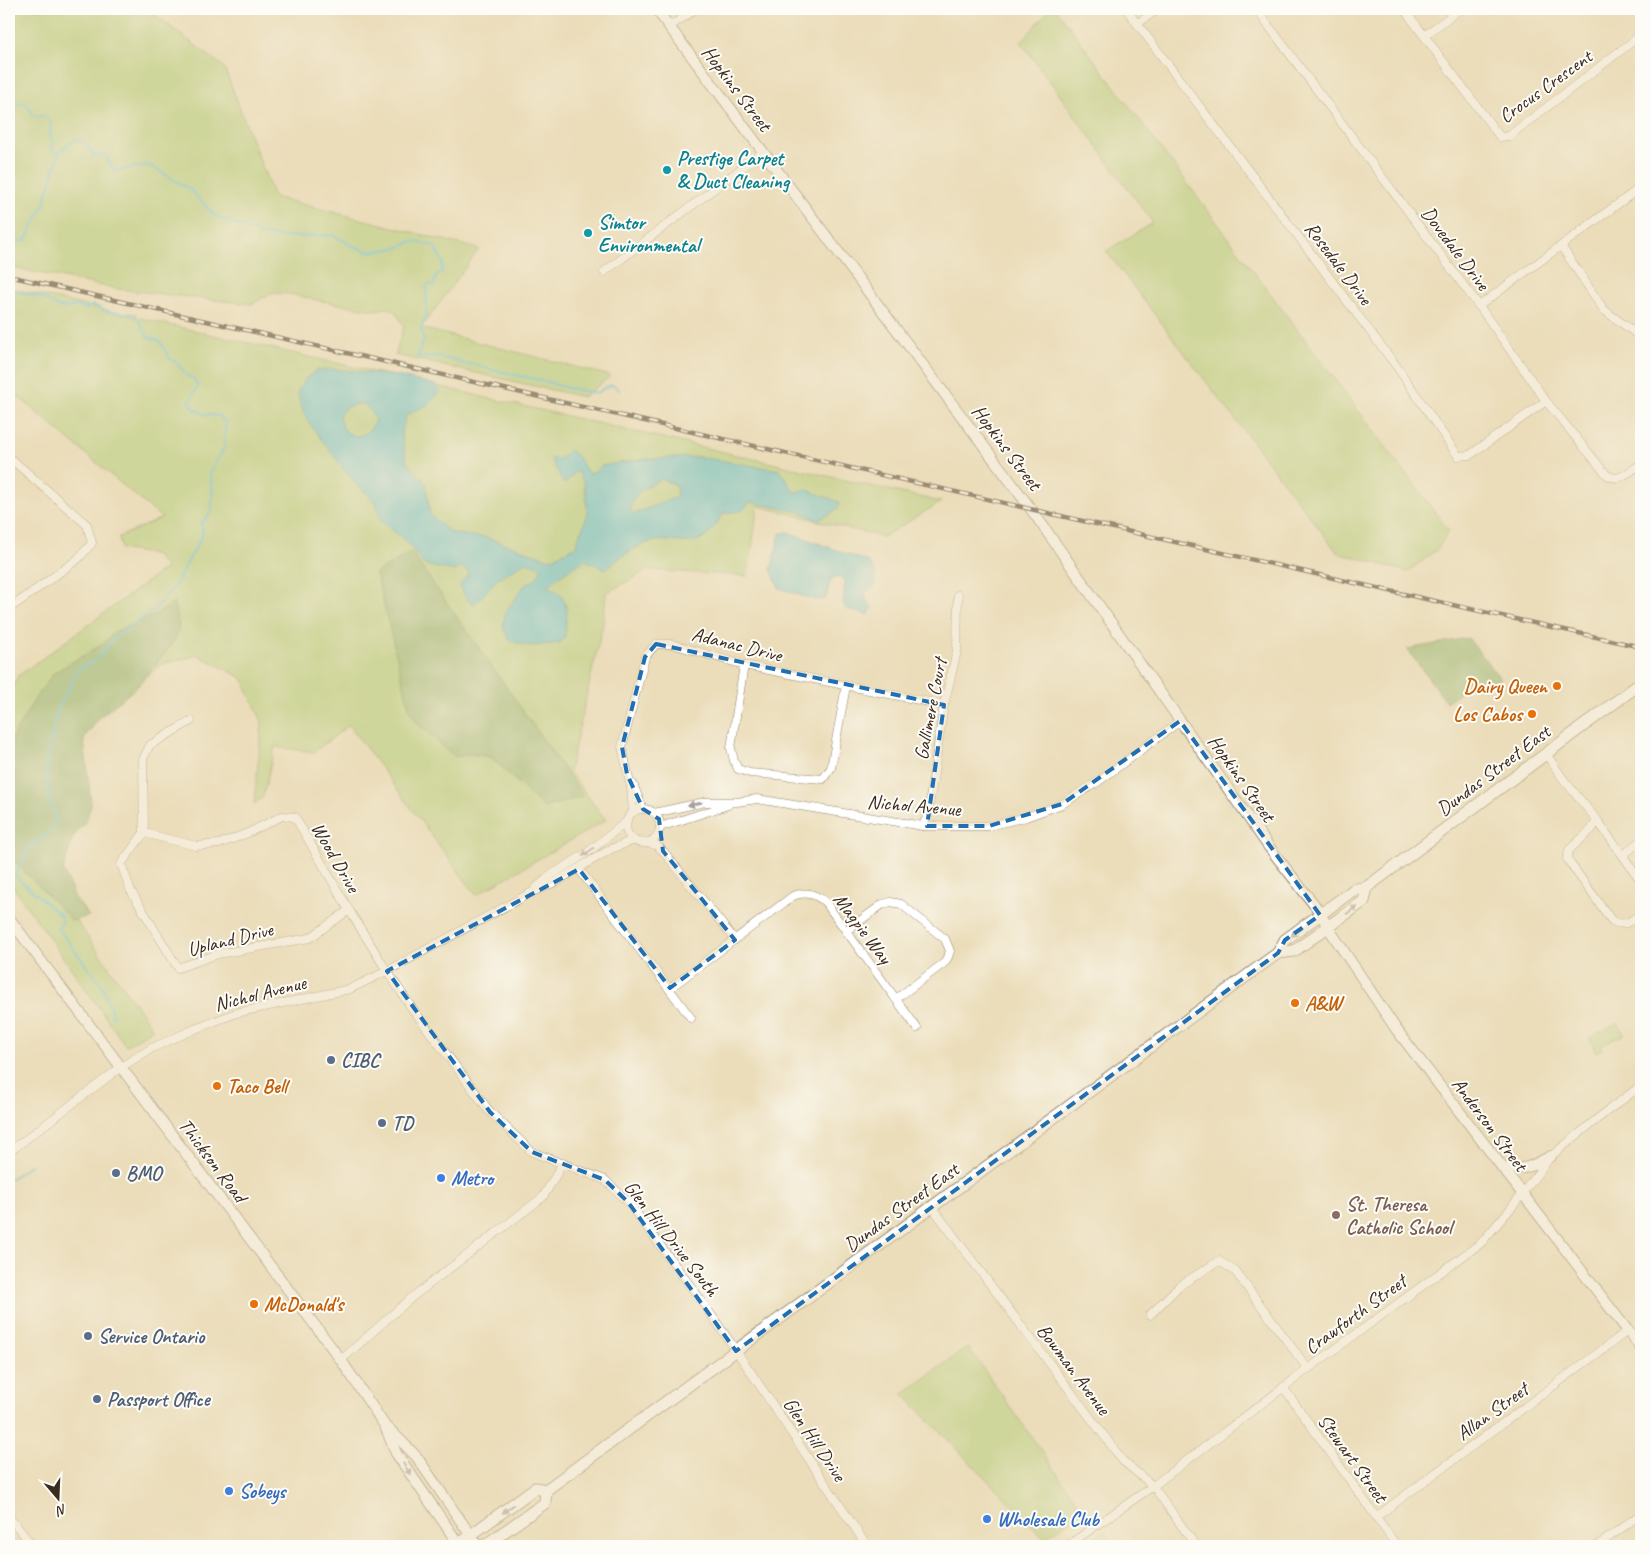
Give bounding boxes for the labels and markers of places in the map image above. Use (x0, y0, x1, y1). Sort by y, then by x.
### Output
place label: Prestige Carpet & Duct Cleaning (677, 146, 791, 194)
marker: Prestige Carpet & Duct Cleaning (661, 164, 673, 176)
place label: Simtor Environmental (598, 210, 703, 258)
marker: Simtor Environmental (582, 227, 594, 239)
place label: Dairy Queen (1464, 674, 1549, 700)
marker: Dairy Queen (1551, 680, 1563, 692)
place label: Los Cabos (1453, 702, 1524, 727)
marker: Los Cabos (1526, 708, 1538, 720)
place label: A&W (1305, 991, 1346, 1016)
marker: A&W (1289, 997, 1301, 1009)
place label: CIBC (341, 1048, 382, 1073)
marker: CIBC (325, 1054, 337, 1066)
place label: Taco Bell (227, 1074, 290, 1099)
marker: Taco Bell (211, 1080, 223, 1092)
place label: TD (392, 1111, 415, 1136)
marker: TD (376, 1117, 388, 1129)
place label: BMO (126, 1161, 164, 1186)
place label: Metro (451, 1166, 495, 1191)
marker: BMO (110, 1167, 122, 1179)
marker: Metro (435, 1172, 447, 1184)
place label: St. Theresa Catholic School (1346, 1192, 1456, 1240)
marker: St. Theresa Catholic School (1330, 1209, 1342, 1221)
place label: McDonald's (264, 1292, 345, 1317)
marker: McDonald's (248, 1298, 260, 1310)
place label: Service Ontario (98, 1324, 206, 1349)
marker: Service Ontario (82, 1330, 94, 1342)
place label: Passport Office (107, 1387, 212, 1412)
marker: Passport Office (91, 1393, 103, 1405)
place label: Sobeys (239, 1479, 287, 1505)
marker: Sobeys (223, 1485, 235, 1497)
place label: Wholesale Club (997, 1507, 1101, 1532)
marker: Wholesale Club (981, 1513, 993, 1525)

